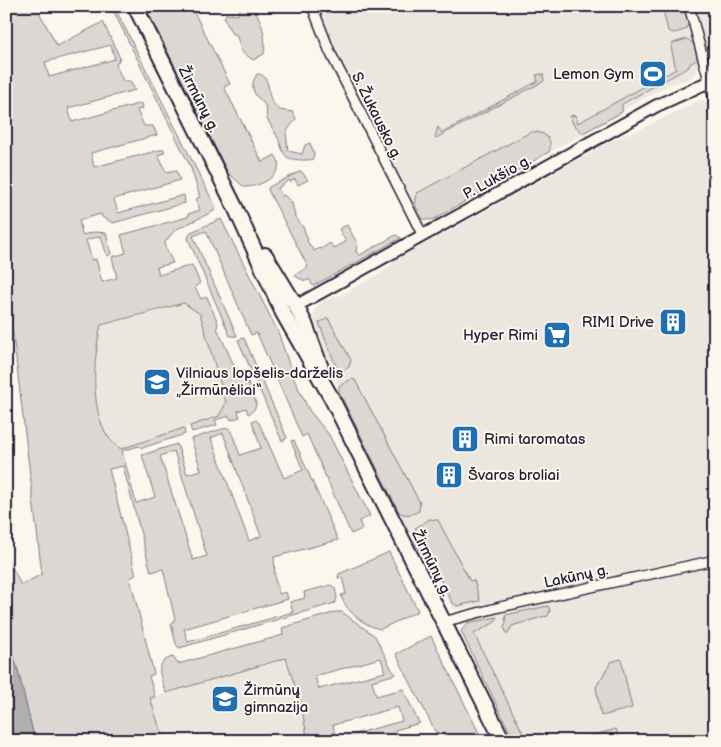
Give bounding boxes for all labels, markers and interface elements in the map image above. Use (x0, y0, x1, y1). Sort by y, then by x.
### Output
sports icon: Lemon Gym (638, 59, 668, 89)
street label: Žirmūnų g. (173, 62, 223, 136)
place label: Lemon Gym (553, 65, 634, 84)
street label: S. Žukausko g. (347, 69, 406, 163)
street label: P. Lukšio g. (460, 151, 535, 204)
building icon: RIMI Drive (658, 307, 688, 337)
place label: RIMI Drive (582, 313, 654, 332)
supermarket icon: Hyper Rimi (542, 320, 572, 350)
place label: Hyper Rimi (463, 326, 538, 345)
place label: Vilniaus lopšelis-darželis „Žirmūnėliai“ (176, 364, 344, 400)
school or university icon: Vilniaus lopšelis-darželis „Žirmūnėliai“ (142, 367, 172, 397)
building icon: Rimi taromatas (450, 424, 480, 454)
place label: Rimi taromatas (484, 430, 586, 449)
building icon: Švaros broliai (434, 460, 464, 490)
place label: Švaros broliai (468, 466, 560, 485)
street label: Žirmūnų g. (407, 526, 456, 600)
street label: Lakūnų g. (542, 560, 610, 593)
place label: Žirmūnų gimnazija (243, 681, 308, 717)
school or university icon: Žirmūnų gimnazija (210, 684, 240, 714)

